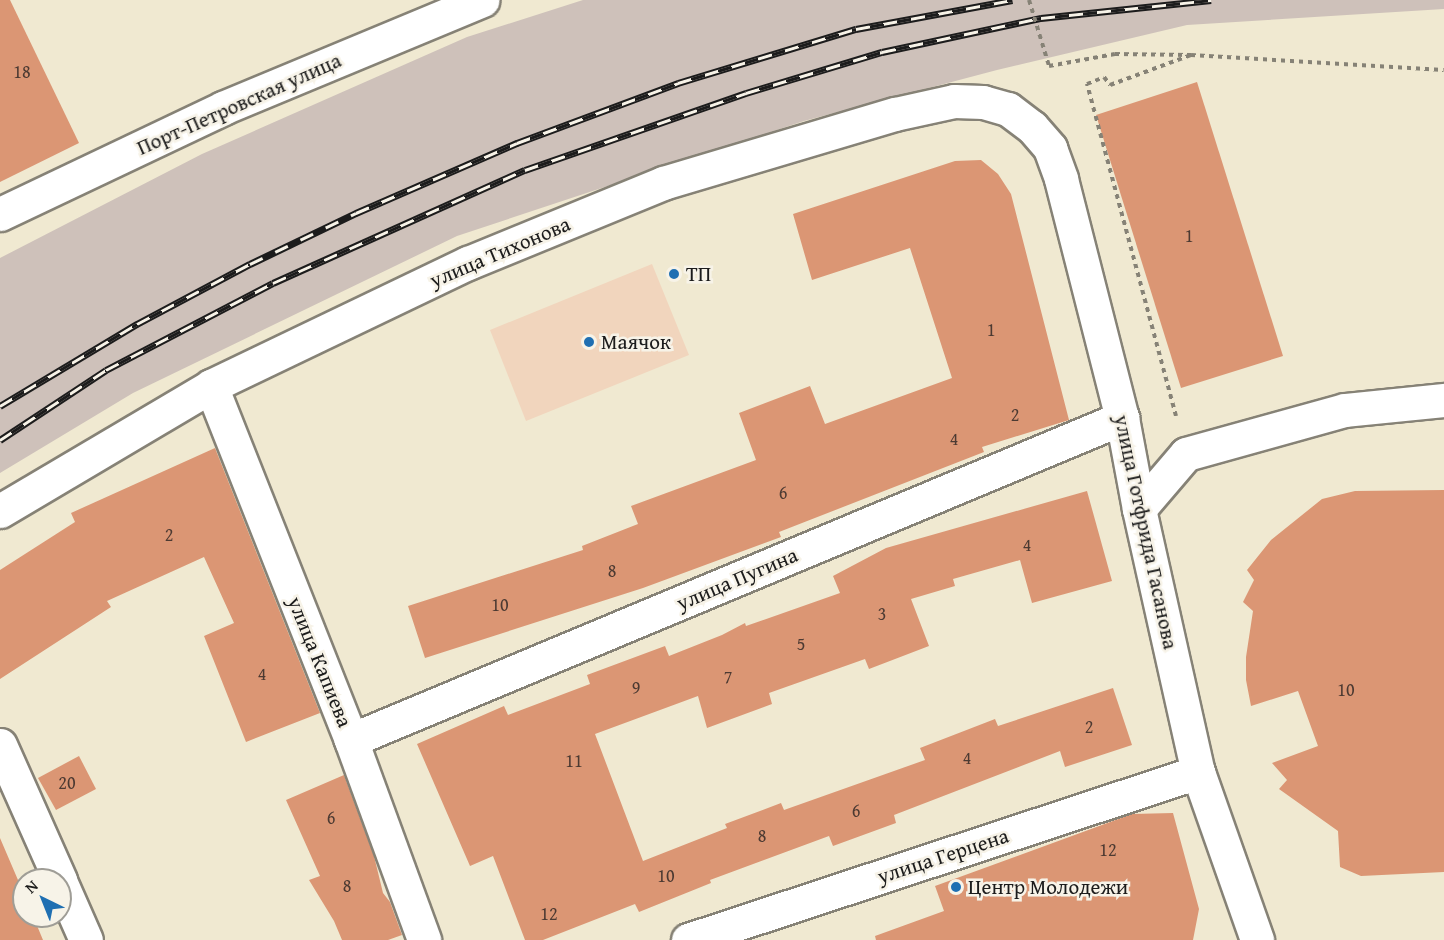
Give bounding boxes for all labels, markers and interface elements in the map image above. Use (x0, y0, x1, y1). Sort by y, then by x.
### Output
street label: Порт-Петровская улица (133, 48, 345, 160)
house number: 18 (13, 61, 31, 83)
street label: улица Тихонова (426, 211, 574, 293)
house number: 1 (1185, 225, 1193, 247)
place label: ТП (686, 261, 711, 287)
marker: ТП (667, 267, 681, 281)
house number: 1 (987, 319, 995, 341)
place label: Маячок (601, 329, 671, 355)
marker: Маячок (582, 335, 596, 349)
house number: 2 (1011, 404, 1019, 426)
street label: улица Готфрида Гасанова (1109, 413, 1183, 651)
house number: 4 (950, 428, 958, 450)
house number: 6 (779, 482, 787, 504)
house number: 2 (165, 524, 173, 546)
house number: 4 (1023, 534, 1031, 556)
street label: улица Пугина (673, 542, 801, 616)
house number: 8 (608, 560, 616, 582)
street label: улица Капиева (282, 593, 358, 731)
house number: 10 (491, 594, 509, 616)
house number: 3 (878, 603, 886, 625)
house number: 5 (797, 633, 805, 655)
house number: 4 (258, 663, 266, 685)
house number: 7 (724, 666, 732, 688)
house number: 9 (632, 677, 640, 699)
house number: 10 (1337, 679, 1355, 701)
house number: 2 (1085, 716, 1093, 738)
house number: 4 (963, 747, 971, 769)
house number: 11 (565, 750, 583, 772)
house number: 20 (58, 772, 76, 794)
house number: 6 (852, 800, 860, 822)
house number: 6 (327, 807, 335, 829)
street label: улица Герцена (874, 823, 1012, 889)
house number: 8 (758, 825, 766, 847)
house number: 12 (1099, 839, 1117, 861)
house number: 10 (657, 865, 675, 887)
north arrow (12, 868, 72, 928)
text: N (19, 874, 43, 899)
place label: Центр Молодежи (968, 874, 1128, 900)
house number: 8 (343, 875, 351, 897)
marker: Центр Молодежи (949, 880, 963, 894)
house number: 12 (540, 903, 558, 925)

